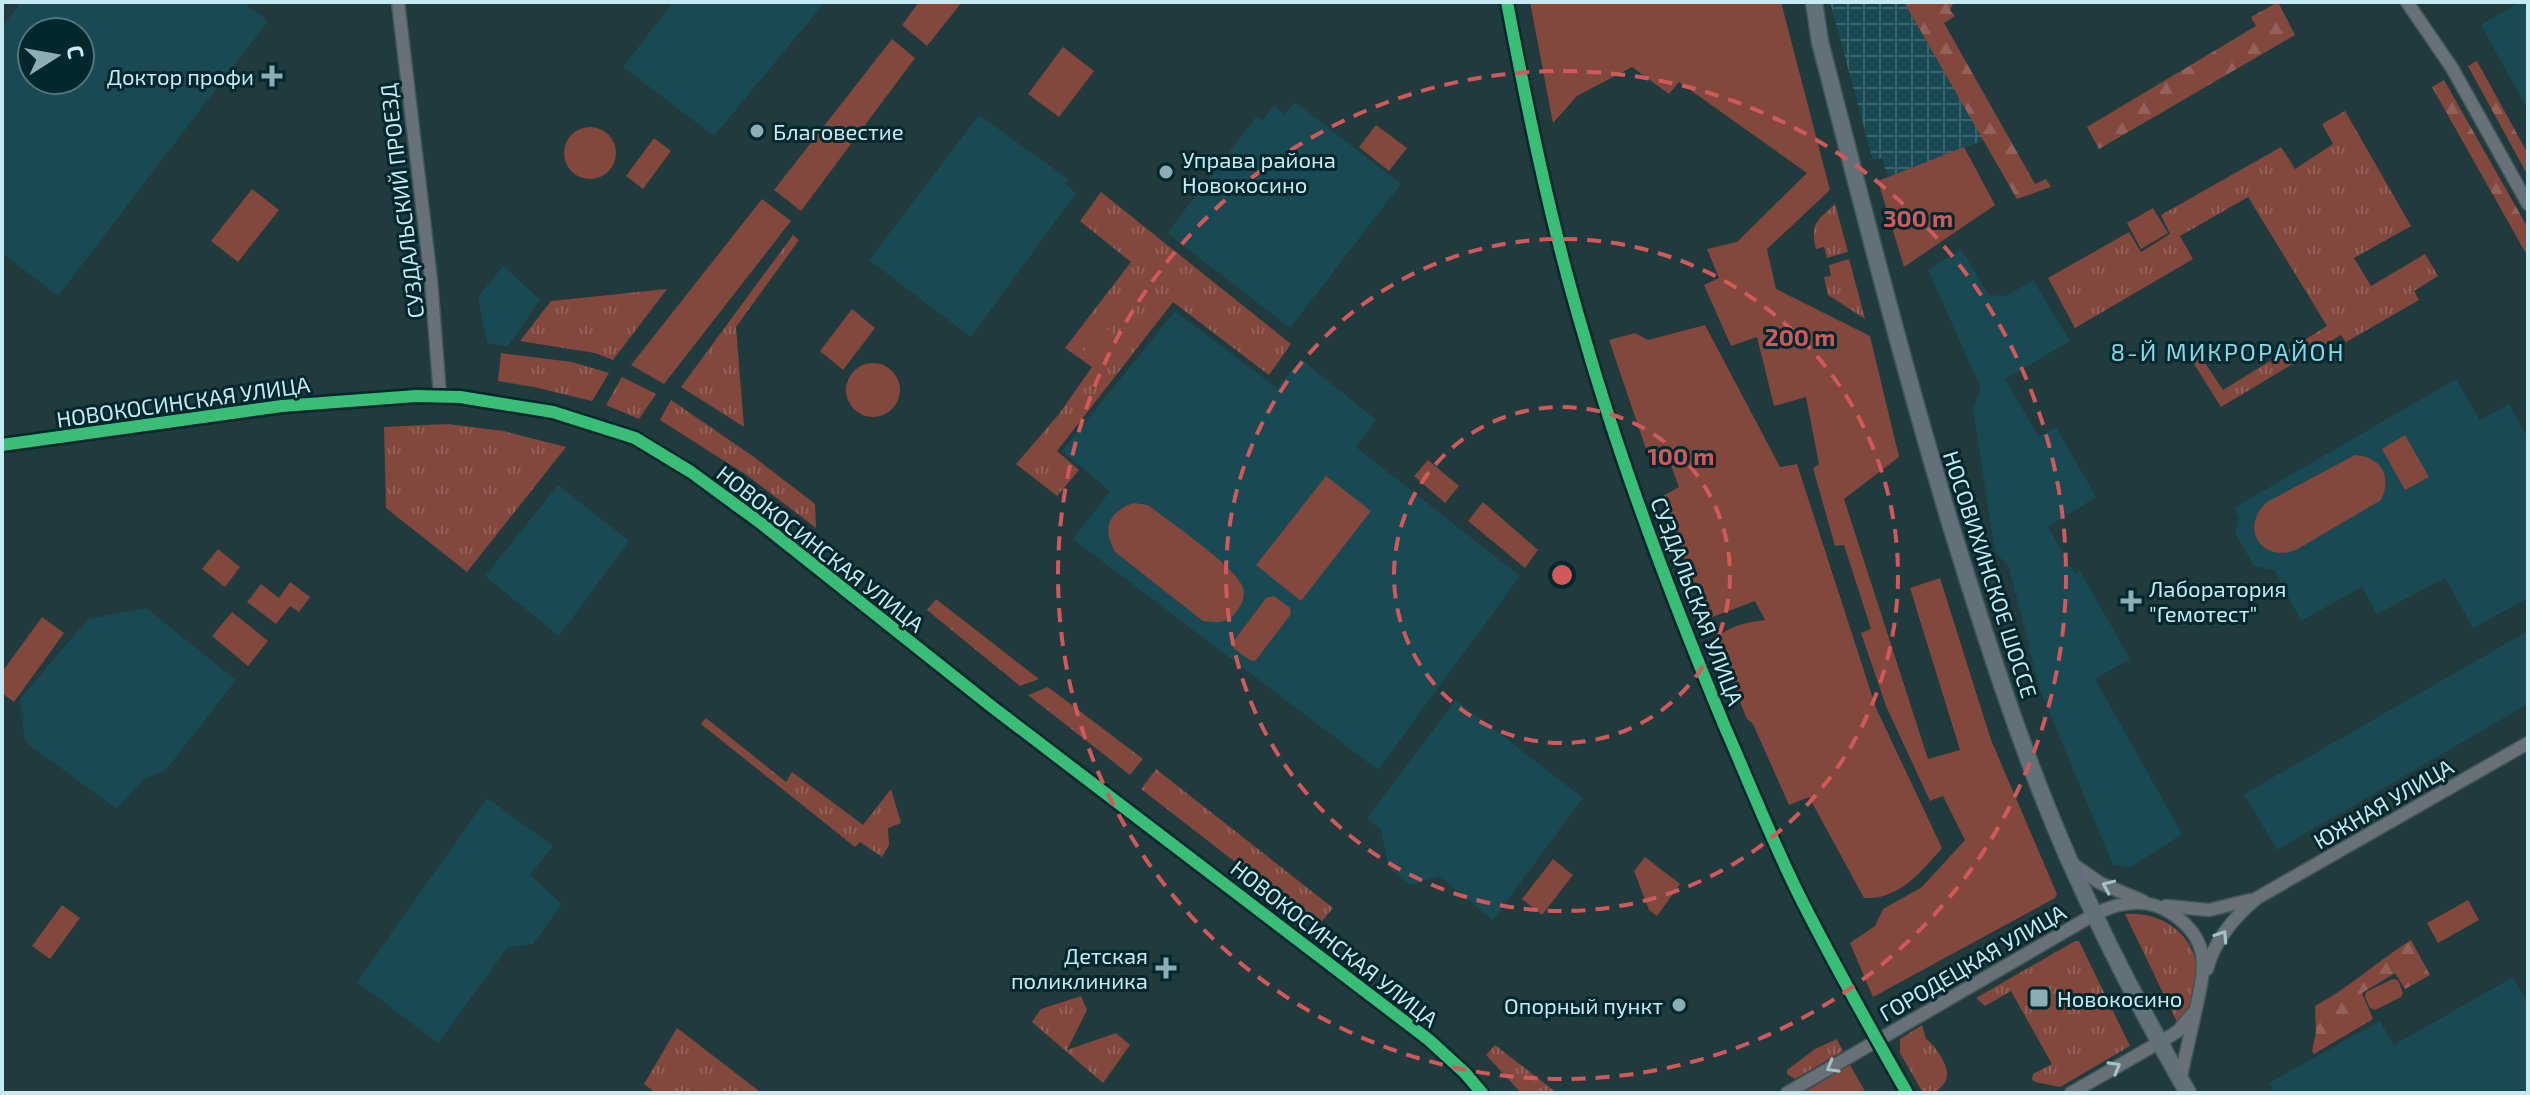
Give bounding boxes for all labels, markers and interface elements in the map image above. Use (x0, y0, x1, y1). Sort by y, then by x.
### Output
north arrow (16, 16, 96, 96)
text: С (63, 43, 91, 61)
place label: Доктор профи (107, 63, 254, 89)
marker: Доктор профи (261, 65, 283, 87)
street label: СУЗДАЛЬСКИЙ ПРОЕЗД (374, 82, 428, 320)
place label: Благовестие (773, 118, 904, 144)
marker: Благовестие (748, 122, 766, 140)
place label: Управа района Новокосино (1182, 146, 1336, 197)
marker: Управа района Новокосино (1157, 163, 1175, 181)
text: 300 m (1883, 203, 1953, 232)
text: 200 m (1765, 322, 1835, 351)
district label: 8-Й МИКРОРАЙОН (2110, 337, 2346, 366)
street label: НОВОКОСИНСКАЯ УЛИЦА (55, 370, 312, 432)
text: 100 m (1648, 441, 1714, 470)
street label: НОСОВИХИНСКОЕ ШОССЕ (1939, 447, 2043, 701)
street label: НОВОКОСИНСКАЯ УЛИЦА (712, 459, 930, 637)
street label: СУЗДАЛЬСКАЯ УЛИЦА (1646, 493, 1750, 709)
centre of rings (1548, 561, 1576, 589)
place label: Лаборатория "Гемотест" (2149, 575, 2286, 626)
marker: Лаборатория "Гемотест" (2120, 590, 2142, 612)
street label: ЮЖНАЯ УЛИЦА (2309, 752, 2458, 853)
street label: НОВОКОСИНСКАЯ УЛИЦА (1226, 854, 1444, 1032)
one-way arrow (2101, 879, 2116, 895)
street label: ГОРОДЕЦКАЯ УЛИЦА (1874, 898, 2070, 1026)
one-way arrow (2212, 931, 2227, 945)
place label: Детская поликлиника (1011, 942, 1148, 993)
marker: Детская поликлиника (1155, 957, 1177, 979)
place label: Новокосино (2057, 985, 2182, 1011)
marker: Новокосино (2028, 987, 2050, 1009)
place label: Опорный пункт (1504, 992, 1663, 1019)
marker: Опорный пункт (1670, 996, 1688, 1014)
one-way arrow (1826, 1057, 1841, 1073)
one-way arrow (2106, 1061, 2121, 1077)

